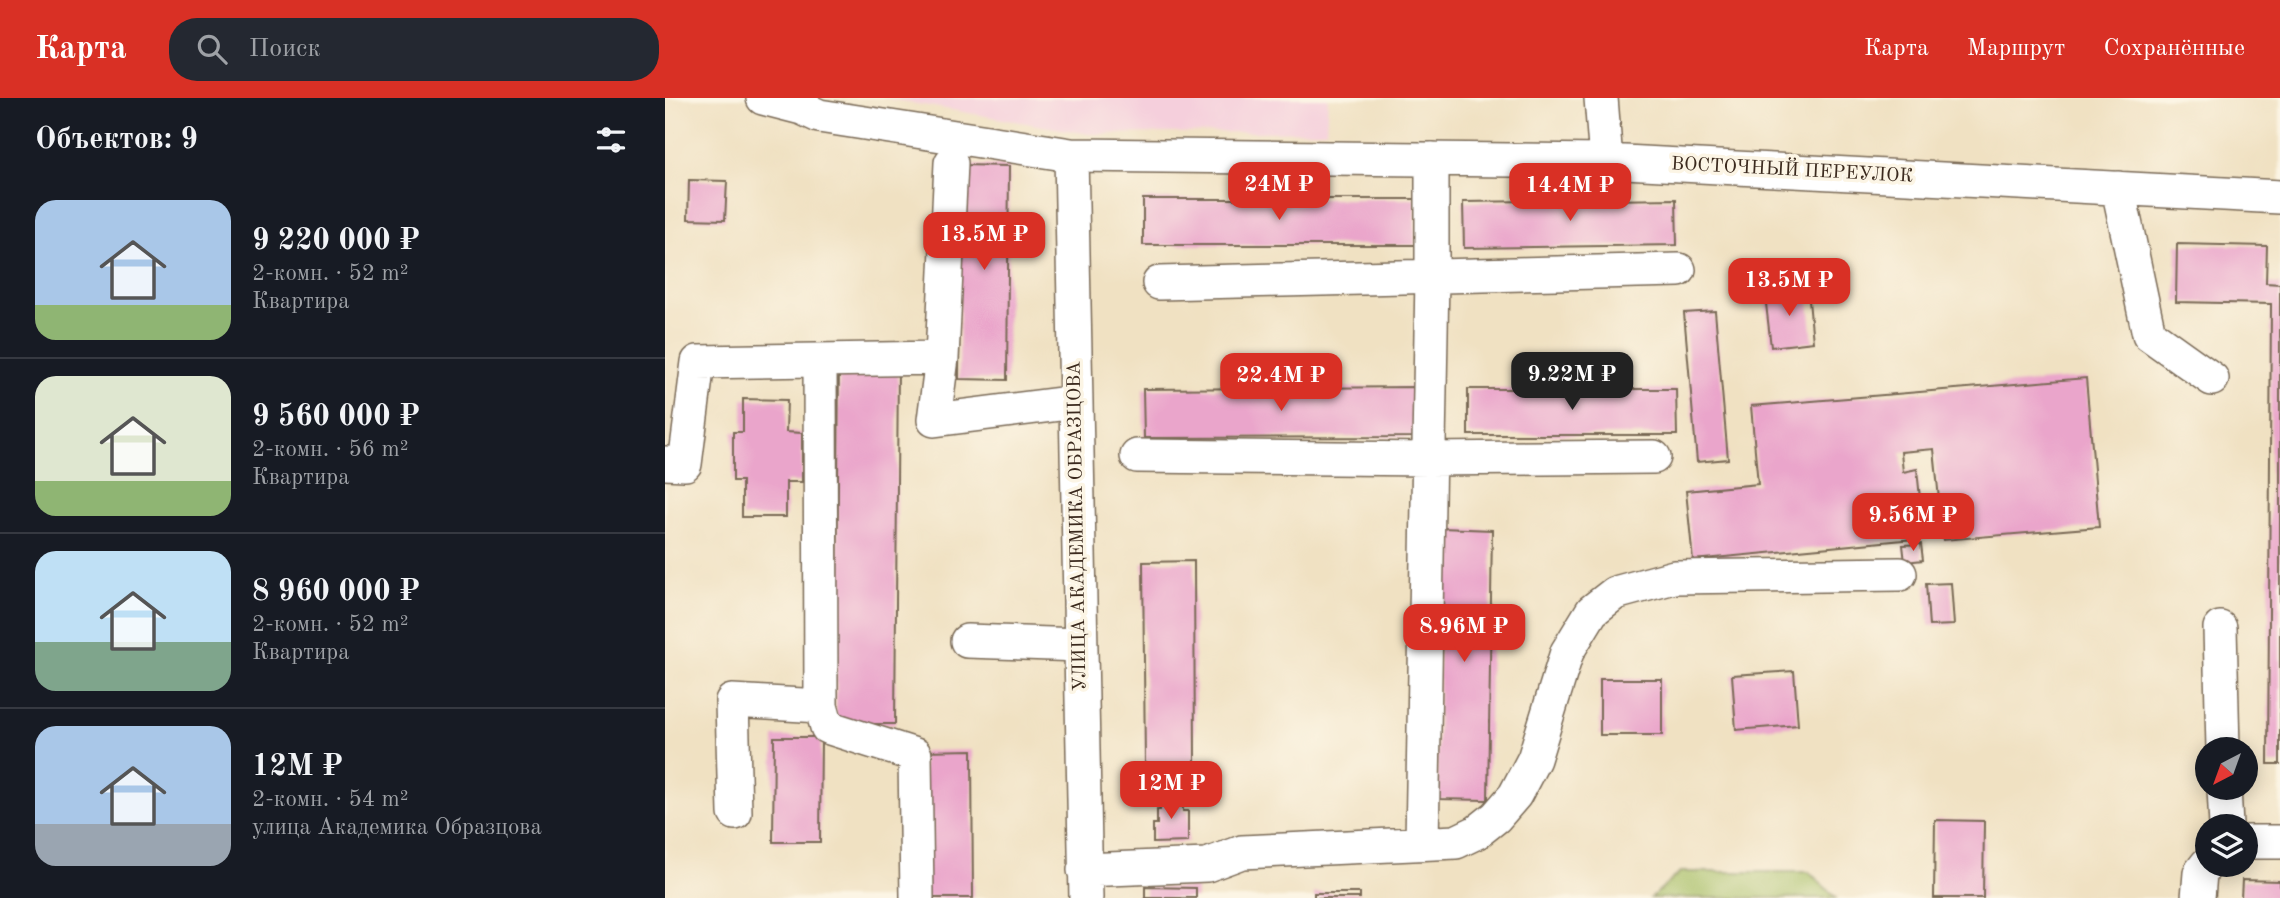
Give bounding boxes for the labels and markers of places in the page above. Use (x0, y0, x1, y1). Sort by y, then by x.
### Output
pin: 24M ₽ (1230, 162, 1328, 222)
pin: 14.4M ₽ (1505, 164, 1635, 223)
pin: 13.5M ₽ (919, 212, 1049, 272)
pin: 13.5M ₽ (1724, 258, 1854, 318)
pin: 9.22M ₽ (1507, 352, 1637, 412)
pin: 22.4M ₽ (1216, 354, 1346, 413)
pin: 9.56M ₽ (1848, 494, 1978, 553)
pin: 8.96M ₽ (1399, 604, 1529, 664)
pin: 12M ₽ (1122, 762, 1220, 821)

